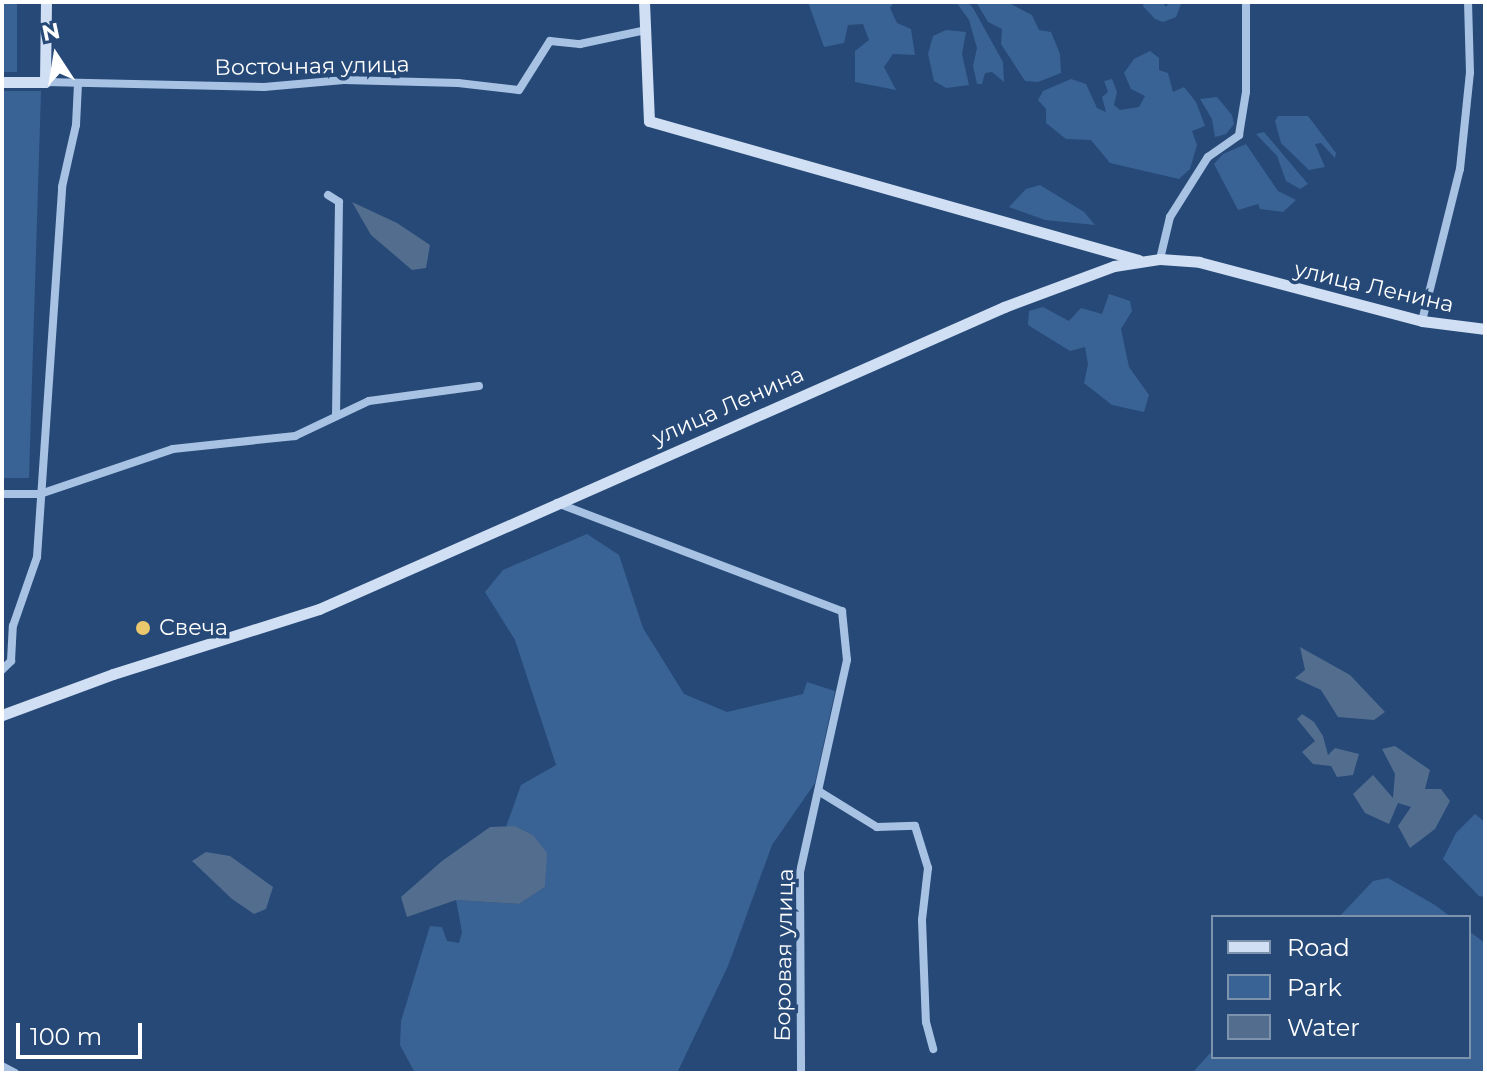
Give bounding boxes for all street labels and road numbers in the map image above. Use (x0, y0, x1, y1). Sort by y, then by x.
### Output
street label: Восточная улица (214, 51, 410, 81)
street label: улица Ленина (1292, 256, 1456, 318)
street label: улица Ленина (648, 361, 808, 451)
street label: Боровая улица (769, 868, 799, 1042)

